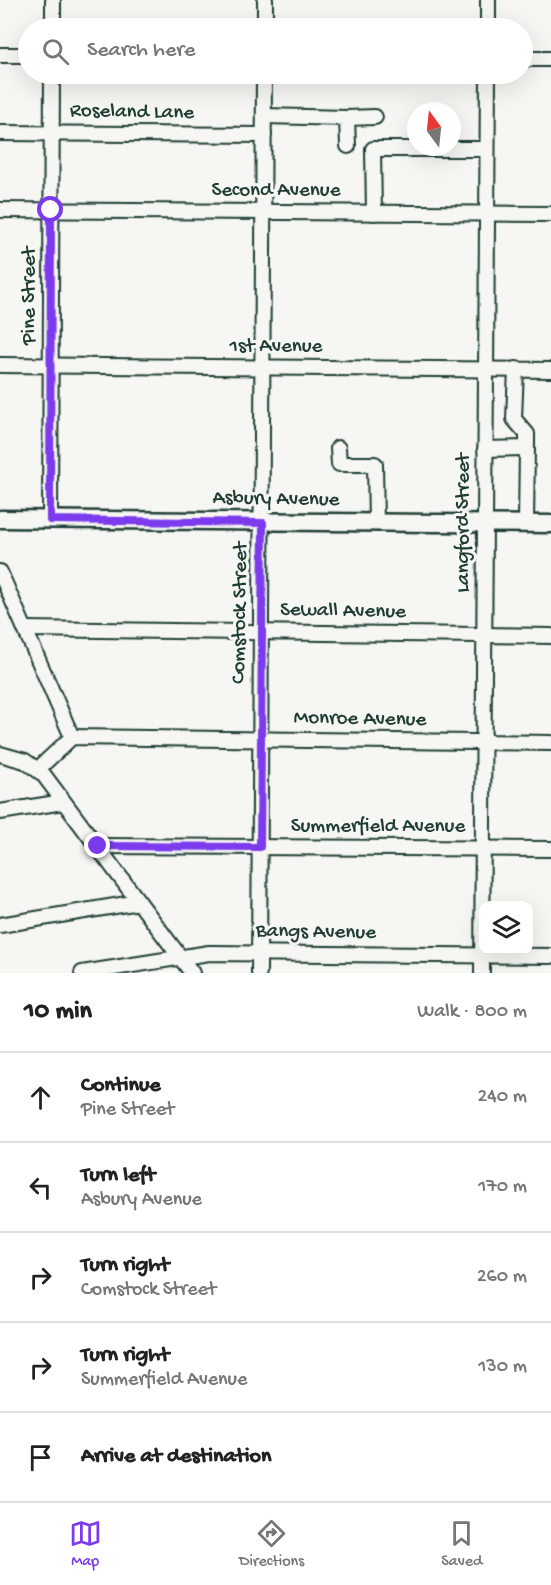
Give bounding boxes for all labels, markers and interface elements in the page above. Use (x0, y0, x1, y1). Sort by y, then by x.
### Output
search box (18, 18, 533, 84)
icon: search (39, 35, 72, 68)
text: Search here (87, 38, 195, 64)
street label: Roseland Lane (70, 99, 195, 127)
north arrow (407, 102, 461, 156)
street label: Second Avenue (211, 179, 342, 204)
route start (37, 196, 63, 222)
street label: Pine Street (18, 245, 43, 346)
street label: 1st Avenue (229, 335, 324, 360)
street label: Langford Street (452, 451, 477, 593)
street label: Asbury Avenue (212, 486, 341, 514)
street label: Comstock Street (227, 539, 255, 684)
street label: Sewall Avenue (280, 598, 407, 626)
street label: Monroe Avenue (293, 706, 428, 734)
street label: Summerfield Avenue (291, 815, 466, 840)
route end (84, 832, 110, 858)
map controls (479, 901, 533, 955)
button: layers (479, 901, 533, 955)
street label: Bangs Avenue (255, 919, 377, 947)
text: 10 min (24, 997, 92, 1028)
text: Walk · 800 m (417, 1001, 527, 1024)
text: Continue (81, 1073, 161, 1099)
icon: ahead (24, 1081, 57, 1114)
text: 240 m (477, 1086, 527, 1109)
text: Pine Street (81, 1099, 174, 1122)
text: Turn left (81, 1163, 155, 1189)
icon: left (24, 1171, 57, 1204)
text: 170 m (478, 1176, 527, 1199)
text: Asbury Avenue (81, 1189, 202, 1212)
text: Turn right (81, 1253, 169, 1279)
icon: right (24, 1261, 57, 1294)
text: 260 m (477, 1266, 527, 1289)
text: Comstock Street (81, 1279, 216, 1302)
text: Turn right (81, 1343, 169, 1369)
icon: right (24, 1351, 57, 1384)
text: 130 m (478, 1356, 527, 1379)
text: Summerfield Avenue (81, 1369, 247, 1392)
icon: arrive (24, 1441, 57, 1474)
text: Arrive at destination (81, 1444, 271, 1470)
tab: Map (69, 1517, 102, 1572)
tab: Directions (239, 1517, 304, 1572)
tab: Saved (441, 1517, 482, 1572)

